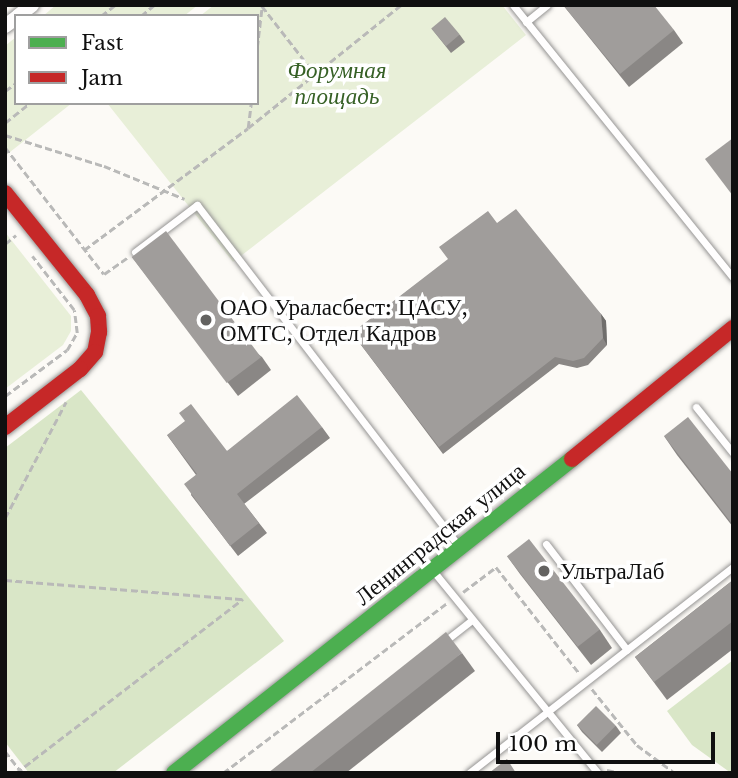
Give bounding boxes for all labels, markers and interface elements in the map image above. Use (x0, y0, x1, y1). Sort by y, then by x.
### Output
legend (14, 14, 259, 105)
text: Fast (81, 30, 123, 56)
park label: Форумная площадь (287, 56, 387, 110)
text: Jam (81, 65, 123, 91)
place label: ОАО Ураласбест: ЦАСУ, ОМТС, Отдел Кадров (220, 293, 468, 347)
marker: ОАО Ураласбест: ЦАСУ, ОМТС, Отдел Кадров (198, 312, 214, 328)
street label: Ленинградская улица (349, 457, 531, 611)
place label: УльтраЛаб (560, 557, 664, 585)
marker: УльтраЛаб (534, 561, 554, 581)
scale bar (500, 718, 719, 762)
text: 100 m (509, 731, 577, 757)

